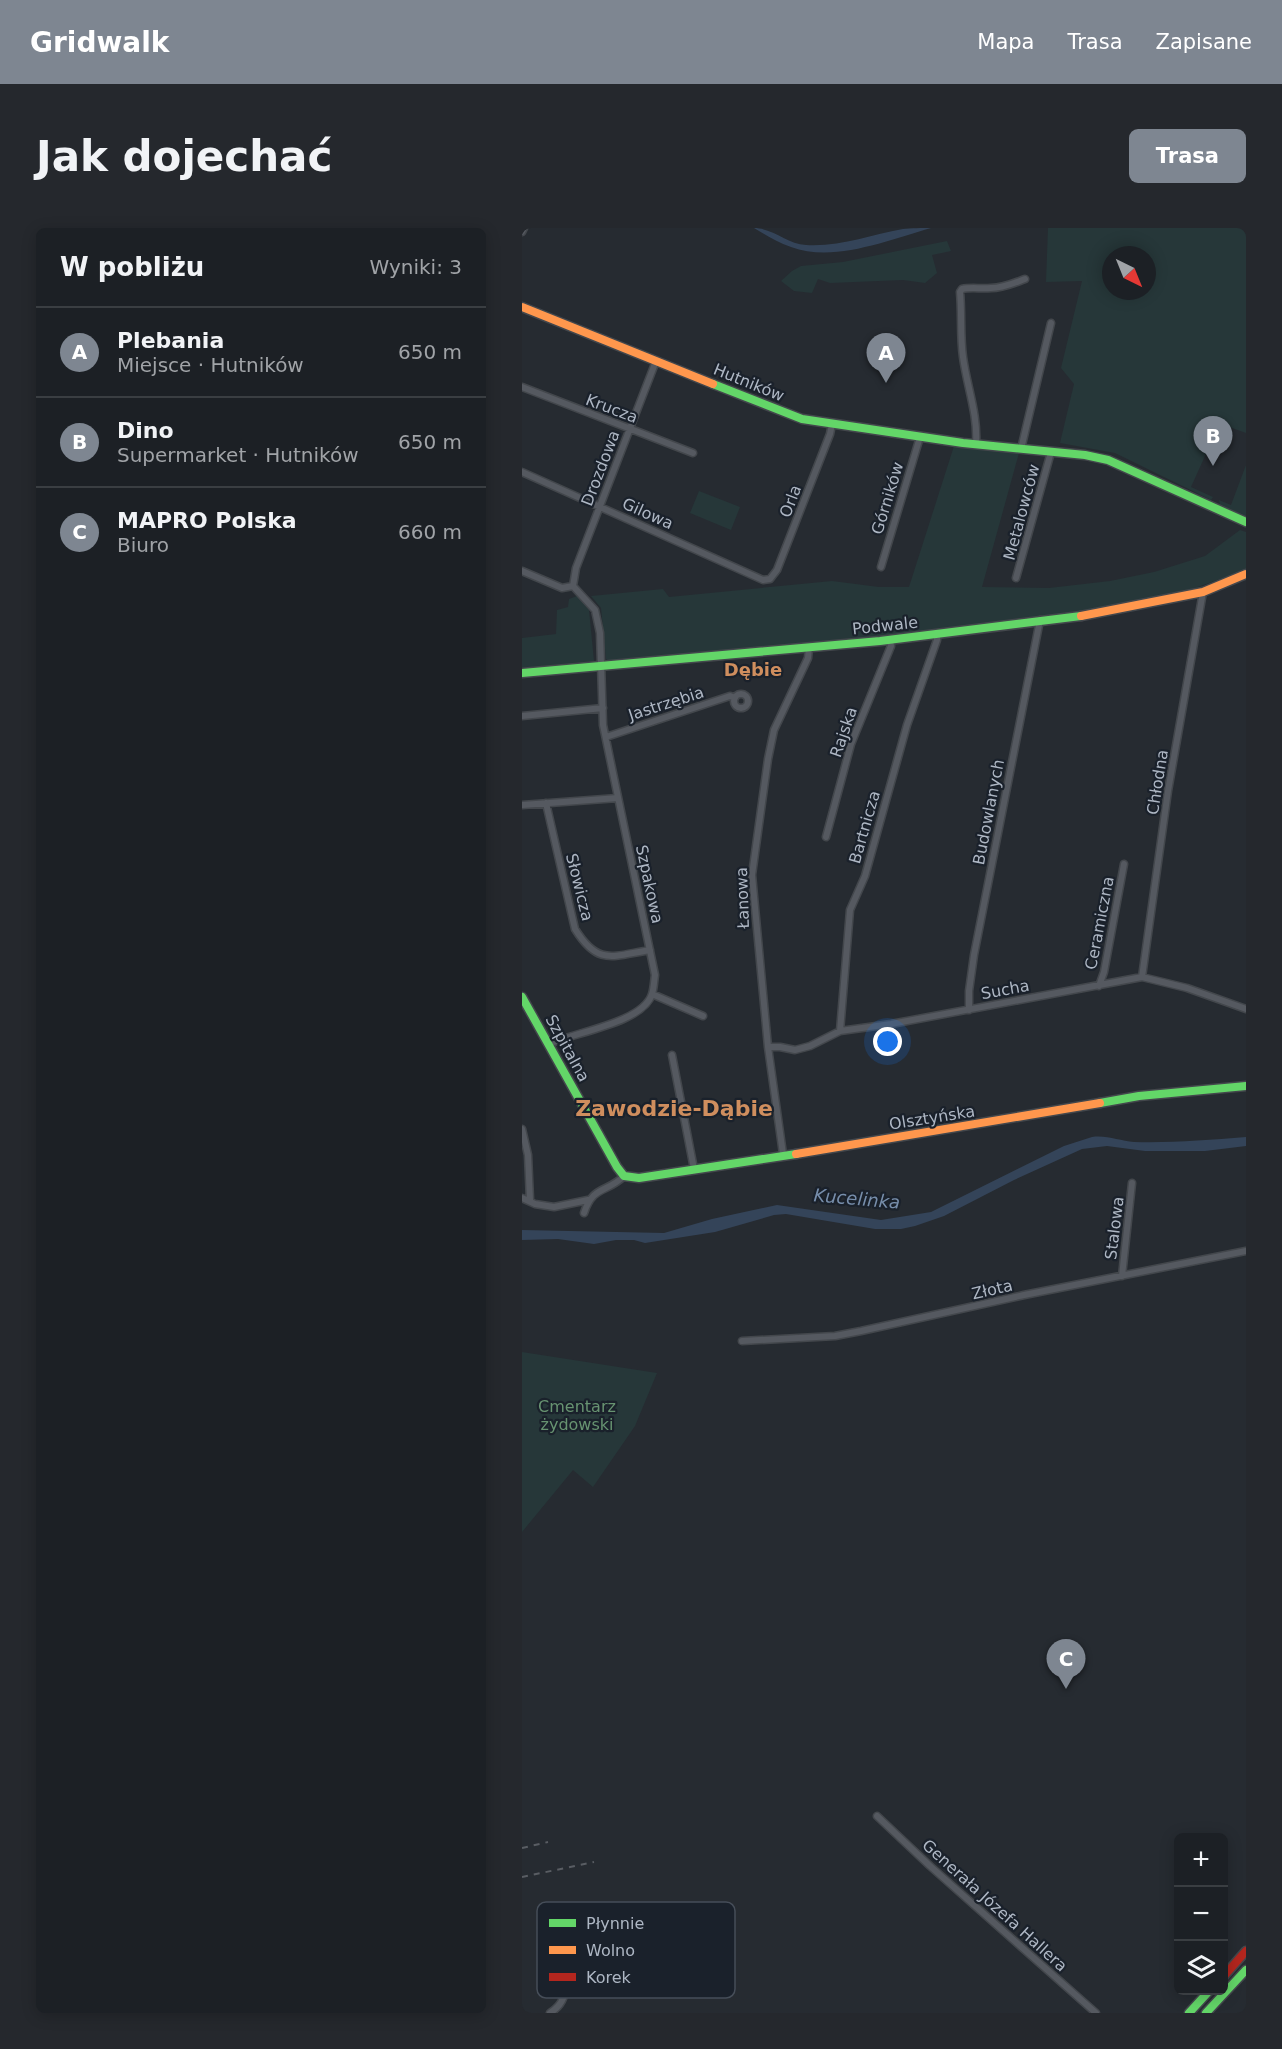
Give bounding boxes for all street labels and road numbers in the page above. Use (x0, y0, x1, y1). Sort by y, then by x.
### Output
street label: Hutników (711, 360, 787, 405)
street label: Krucza (583, 390, 641, 427)
street label: Drozdowa (577, 428, 624, 509)
street label: Górników (867, 460, 907, 537)
street label: Metalowców (1000, 462, 1043, 562)
street label: Orla (776, 482, 805, 520)
street label: Gilowa (619, 494, 676, 533)
street label: Podwale (851, 613, 919, 638)
street label: Jastrzębia (625, 682, 706, 725)
street label: Rajska (826, 704, 861, 760)
street label: Chłodna (1143, 748, 1172, 816)
street label: Budowlanych (969, 758, 1008, 866)
street label: Bartnicza (845, 788, 884, 866)
street label: Szpakowa (632, 843, 667, 925)
street label: Słowicza (562, 851, 597, 923)
street label: Łanowa (732, 867, 753, 930)
street label: Ceramiczna (1081, 875, 1118, 971)
street label: Sucha (979, 976, 1031, 1003)
street label: Szpitalna (541, 1011, 594, 1085)
street label: Olsztyńska (888, 1101, 976, 1134)
street label: Stalowa (1101, 1195, 1128, 1261)
street label: Złota (970, 1276, 1014, 1303)
street label: Generała Józefa Hallera (918, 1835, 1071, 1975)

